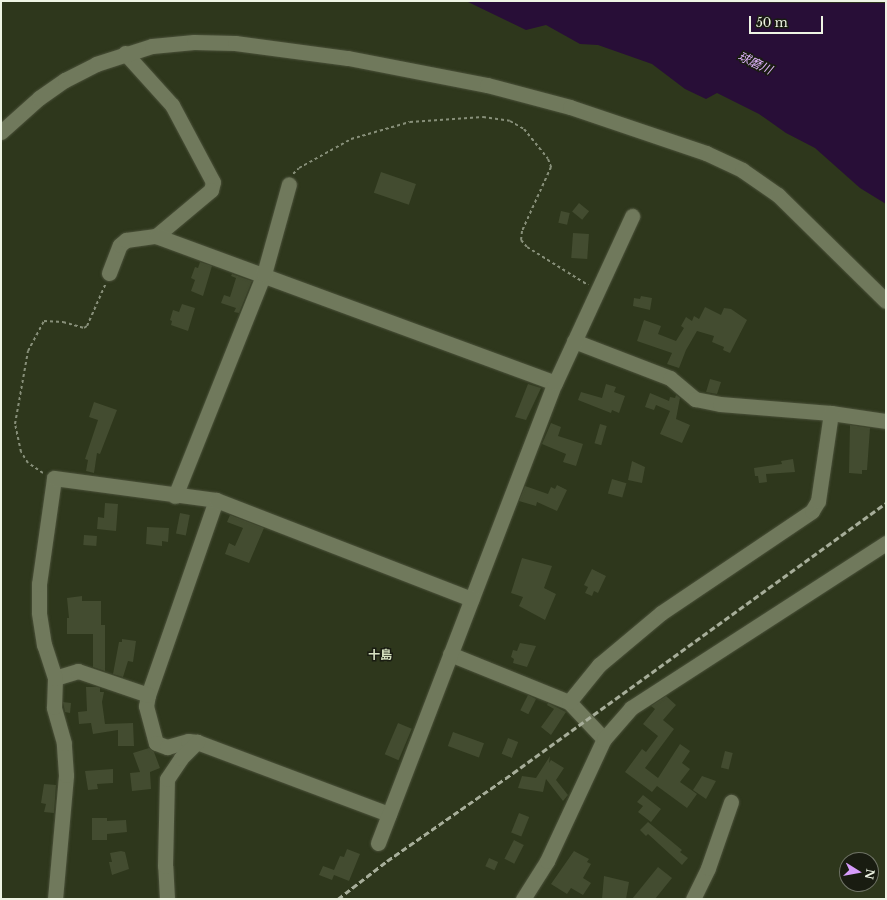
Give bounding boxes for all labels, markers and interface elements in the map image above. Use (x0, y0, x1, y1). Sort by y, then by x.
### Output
scale bar (751, 8, 825, 34)
text: 50 m (756, 15, 788, 30)
water label: 球磨川 (736, 49, 774, 77)
district label: 十島 (368, 648, 392, 662)
north arrow (839, 852, 879, 892)
text: N (862, 868, 878, 881)

